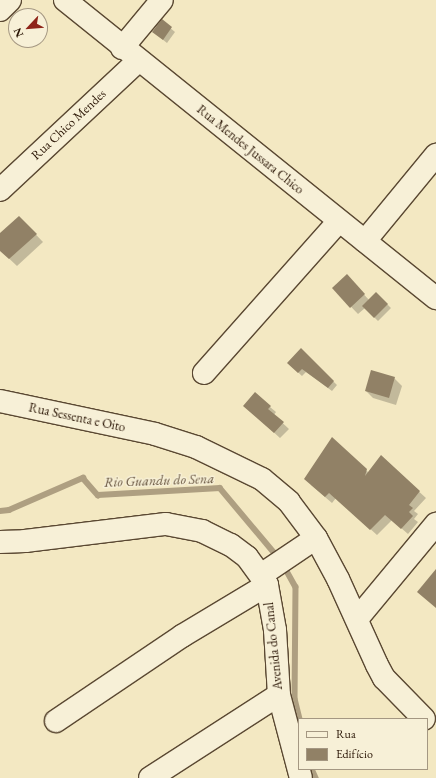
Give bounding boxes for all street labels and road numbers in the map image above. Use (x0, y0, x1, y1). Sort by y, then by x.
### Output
street label: Rua Chico Mendes (28, 86, 110, 164)
street label: Rua Mendes Jussara Chico (193, 102, 307, 198)
street label: Rua Sessenta e Oito (27, 400, 127, 436)
street label: Avenida do Canal (262, 601, 286, 691)

